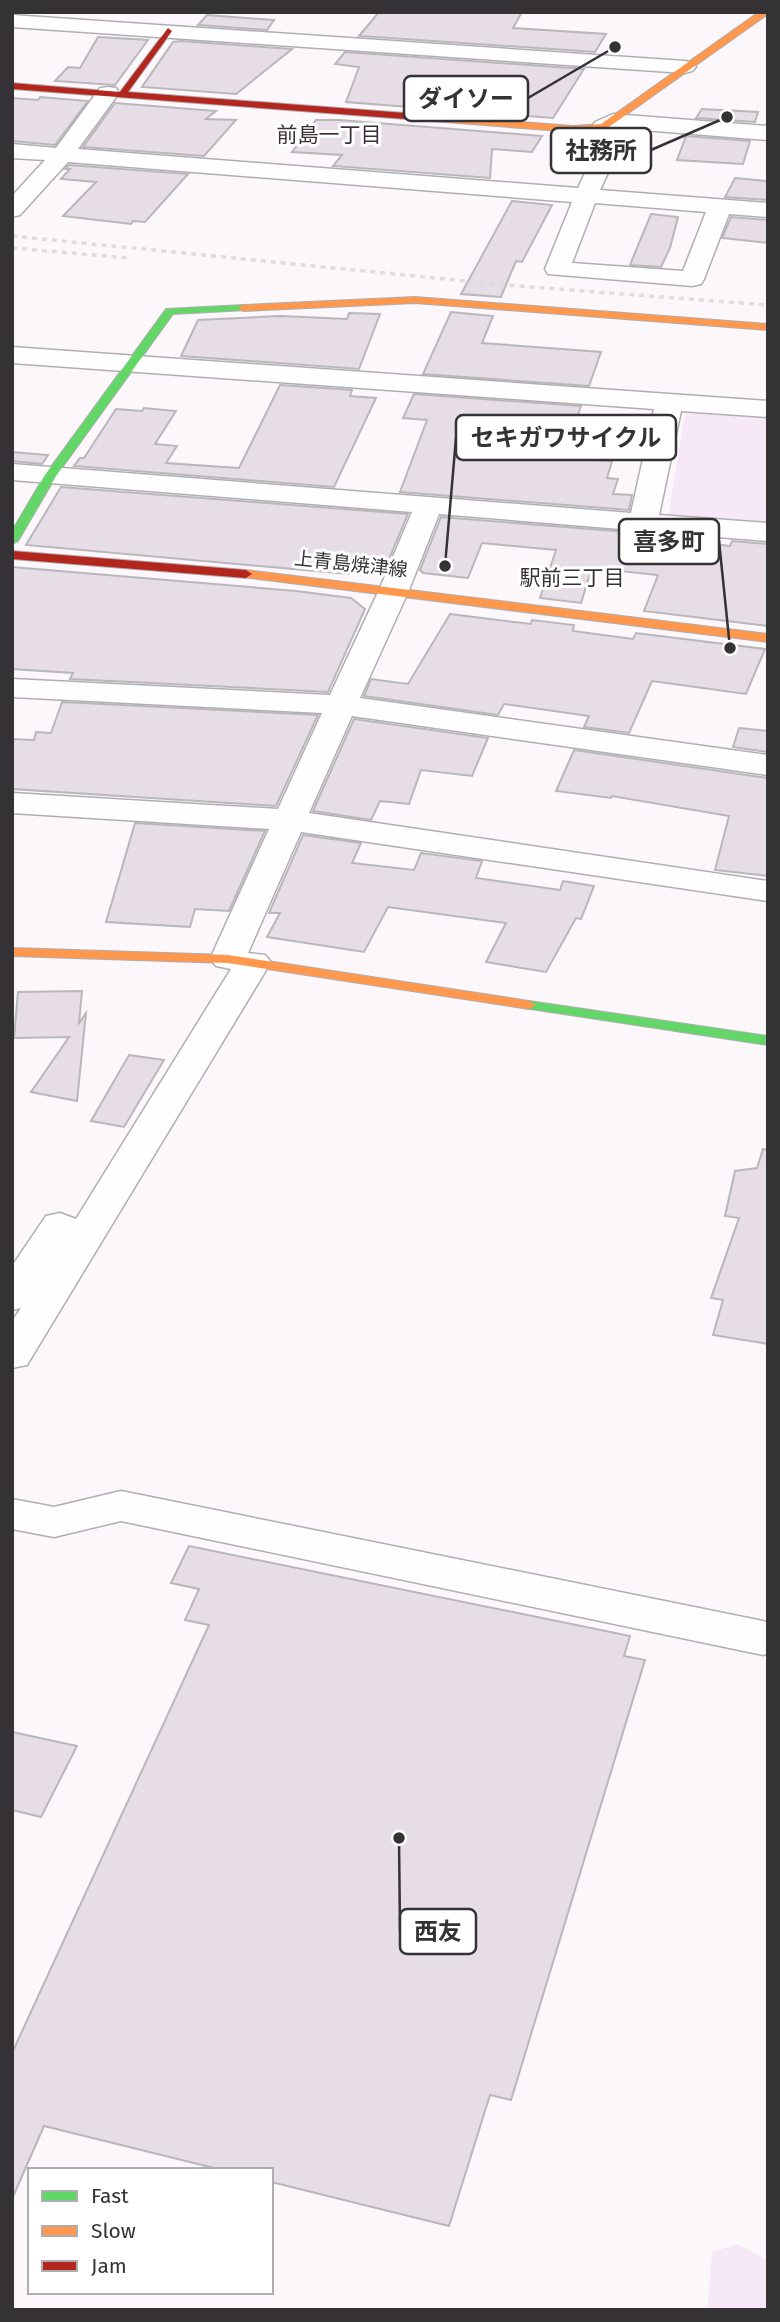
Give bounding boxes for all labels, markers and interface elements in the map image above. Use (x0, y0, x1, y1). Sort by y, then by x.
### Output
callout: ダイソー (404, 76, 528, 121)
text: ダイソー (418, 85, 514, 113)
district label: 前島一丁目 (277, 122, 382, 148)
callout: 社務所 (551, 128, 651, 173)
text: 社務所 (565, 137, 637, 165)
callout: セキガワサイクル (456, 415, 676, 460)
text: セキガワサイクル (471, 424, 661, 452)
callout: 喜多町 (619, 519, 719, 564)
text: 喜多町 (633, 528, 705, 556)
street label: 上青島焼津線 (293, 547, 409, 581)
district label: 駅前三丁目 (520, 565, 625, 591)
callout: 西友 (400, 1909, 476, 1954)
text: 西友 (414, 1918, 462, 1946)
legend (28, 2168, 273, 2294)
text: Fast (91, 2183, 129, 2209)
text: Slow (91, 2218, 136, 2244)
text: Jam (91, 2253, 127, 2279)

